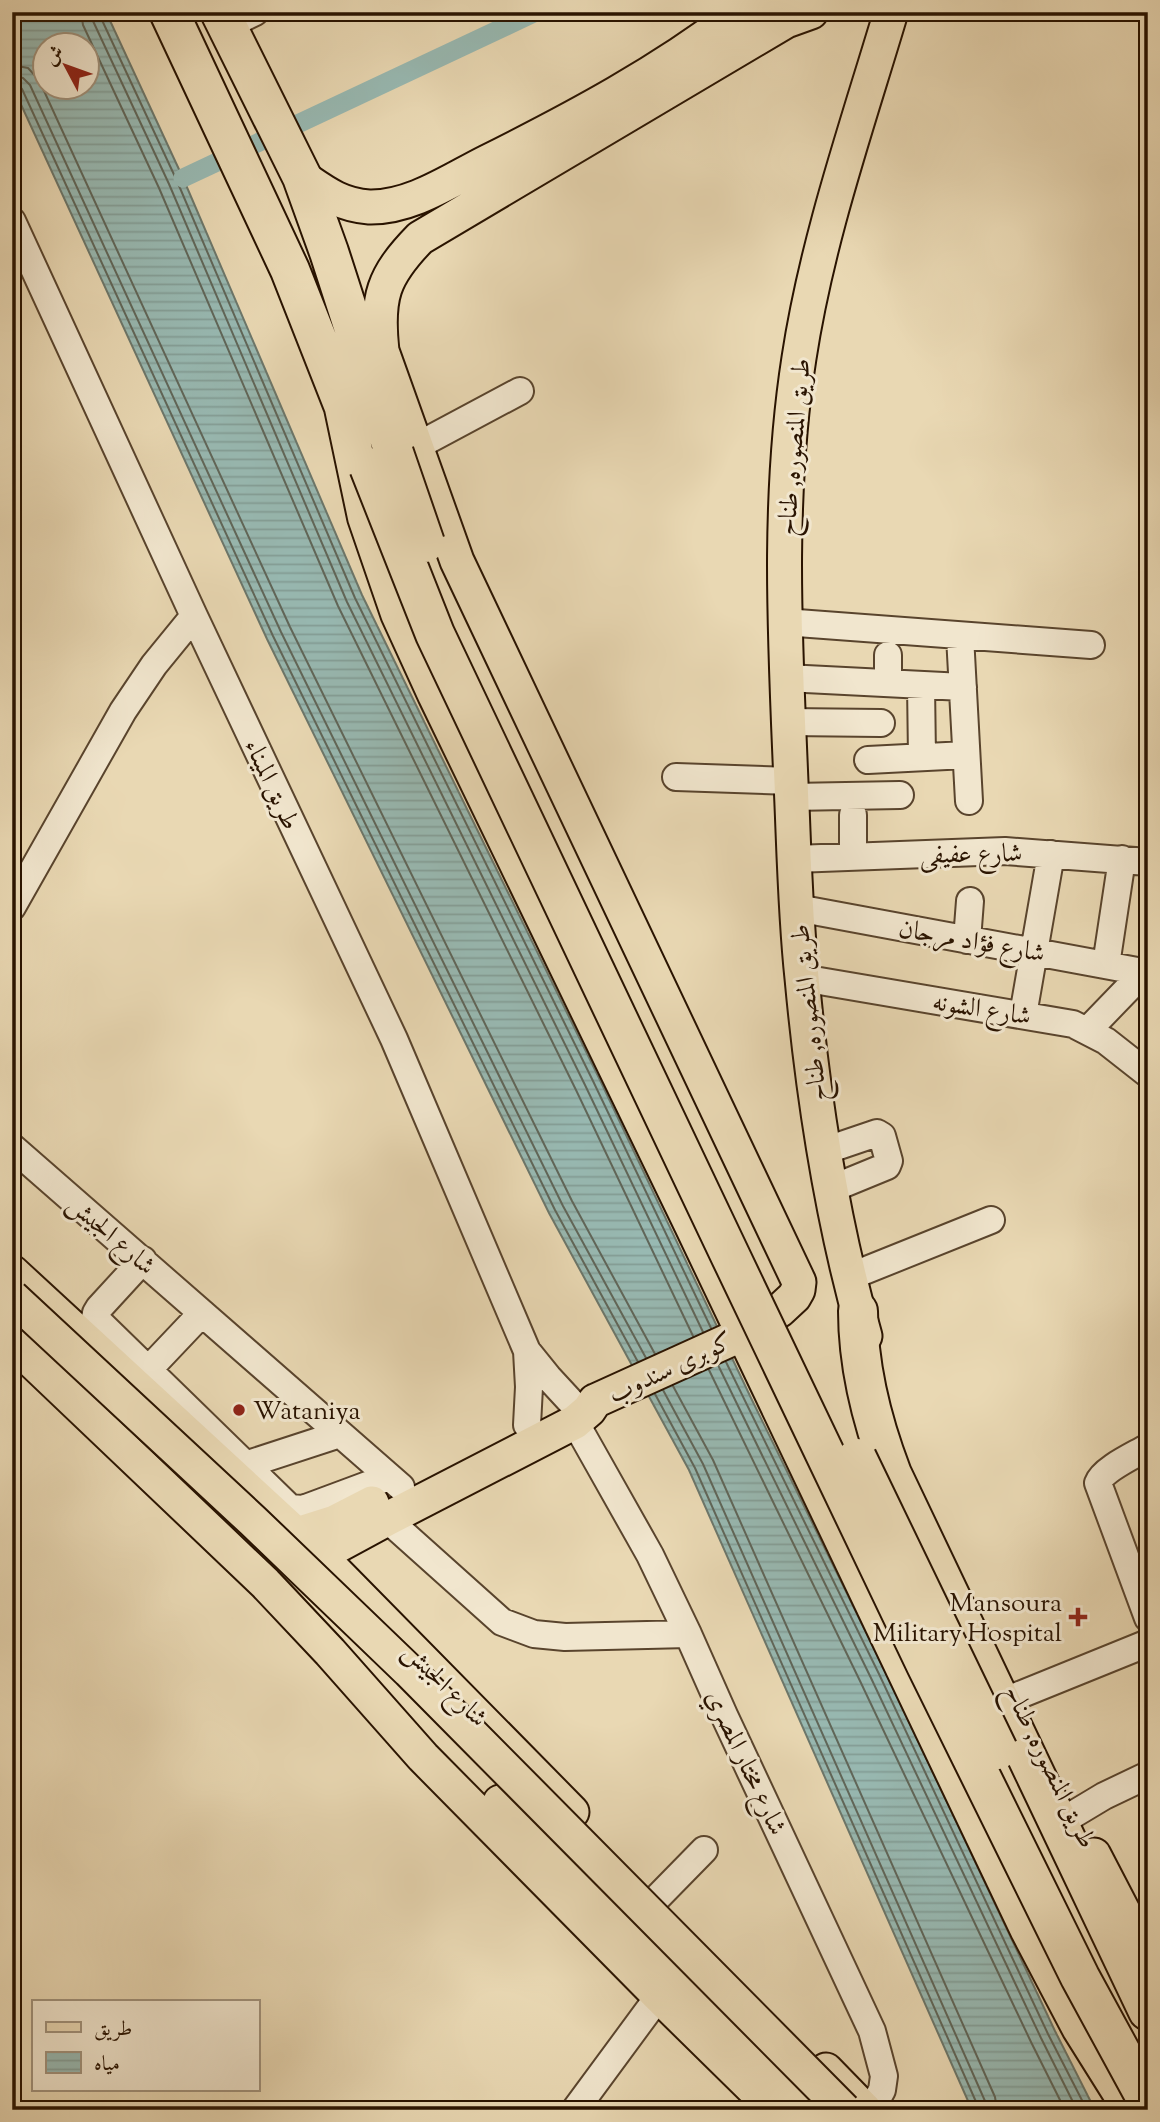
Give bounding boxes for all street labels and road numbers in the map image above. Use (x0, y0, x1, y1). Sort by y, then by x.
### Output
street label: طريق المنصوره, طناح (769, 357, 825, 538)
street label: طريق الميناء (234, 734, 308, 837)
street label: شارع عفيفى (919, 836, 1023, 876)
street label: شارع فؤاد مرجان (895, 911, 1048, 975)
street label: طريق المنصوره, طناح (783, 922, 841, 1103)
street label: شارع الشونه (929, 984, 1034, 1038)
street label: شارع الجيش (57, 1187, 163, 1286)
street label: كوبرى سندوب (603, 1324, 740, 1414)
street label: شارع الجيش (393, 1635, 495, 1737)
street label: طريق المنصوره, طناح (990, 1679, 1104, 1857)
street label: شارع مختار المصري (694, 1684, 795, 1842)

